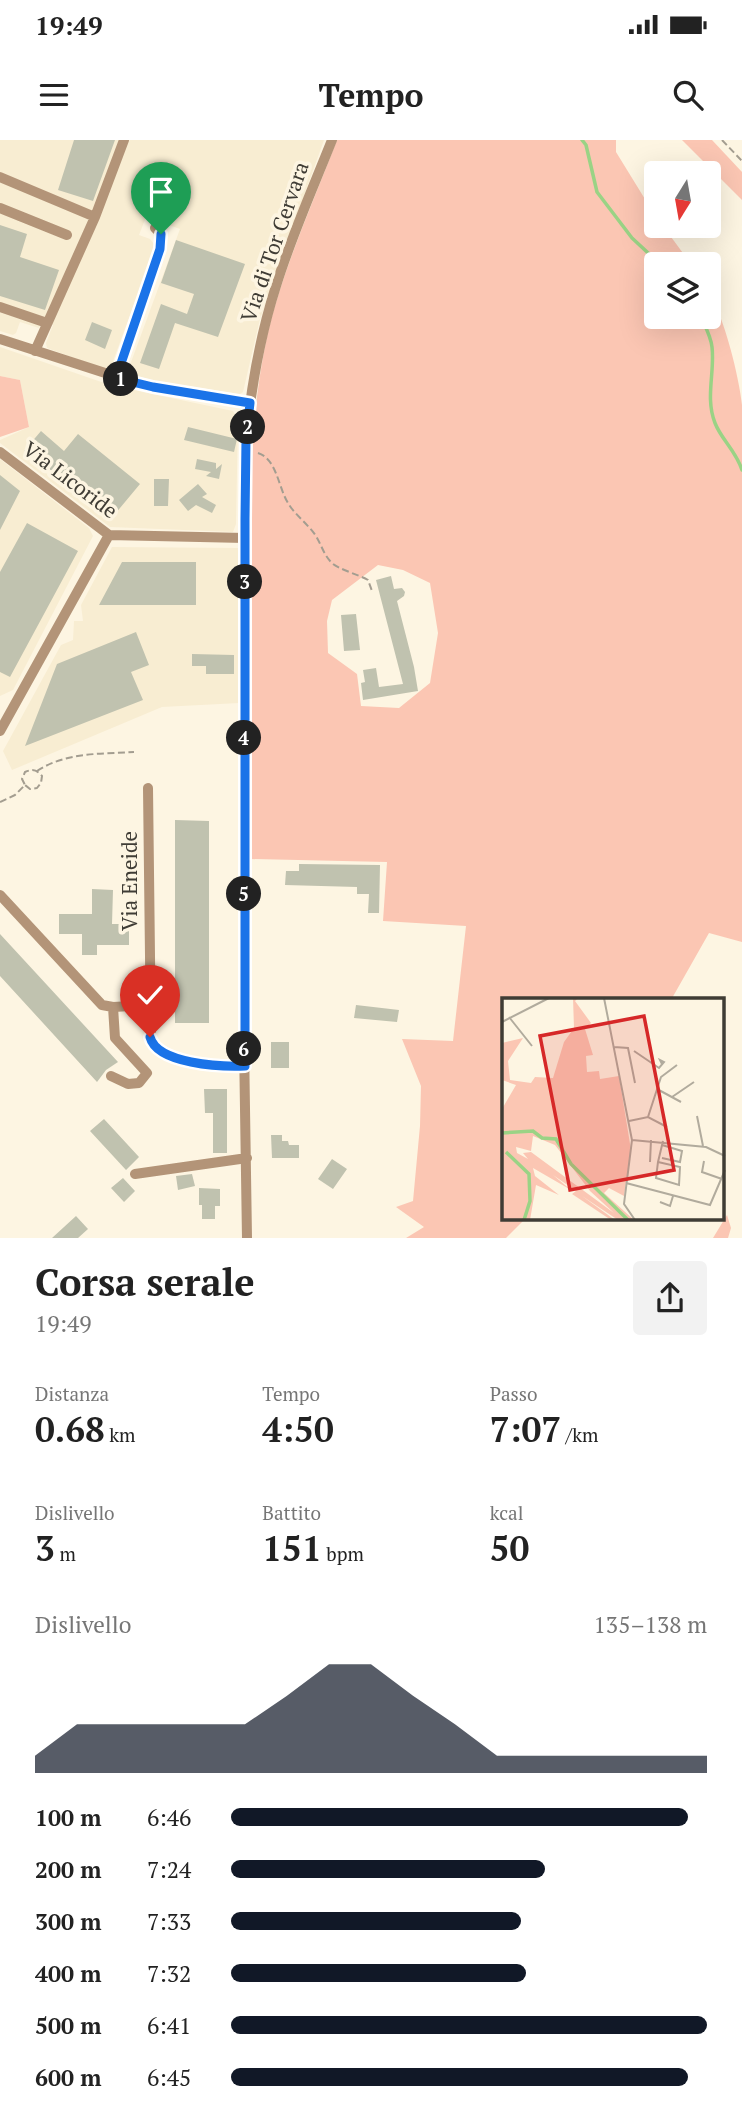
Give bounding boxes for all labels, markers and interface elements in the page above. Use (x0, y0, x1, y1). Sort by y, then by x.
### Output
text: 19:49 (35, 8, 103, 42)
text: Tempo (319, 74, 423, 116)
icon: menu (35, 76, 73, 114)
icon: search (669, 76, 707, 114)
street label: Via di Tor Cervara (233, 157, 315, 326)
north arrow (644, 161, 721, 238)
map controls (644, 161, 721, 329)
pin (131, 162, 191, 234)
icon: arrive (142, 173, 180, 211)
button: layers (644, 252, 721, 329)
pin: 1 (104, 362, 138, 396)
text: 1 (115, 366, 126, 391)
pin: 2 (230, 410, 266, 444)
text: 2 (242, 414, 253, 439)
street label: Via Licoride (18, 434, 124, 524)
pin: 3 (228, 564, 262, 600)
text: 3 (239, 569, 250, 594)
pin: 4 (226, 720, 262, 756)
text: 4 (238, 725, 249, 750)
street label: Via Eneide (115, 831, 143, 931)
pin: 5 (226, 876, 262, 912)
text: 5 (238, 881, 249, 906)
pin (120, 965, 180, 1037)
icon: check (131, 976, 169, 1014)
inset map (502, 998, 724, 1220)
pin: 6 (226, 1032, 262, 1066)
text: 6 (238, 1036, 249, 1061)
text: Corsa serale (35, 1257, 255, 1307)
button: share (633, 1261, 707, 1335)
text: 19:49 (35, 1308, 92, 1339)
text: Distanza (35, 1381, 109, 1406)
text: Tempo (262, 1381, 320, 1406)
text: Passo (490, 1381, 538, 1406)
text: 0.68 (35, 1406, 105, 1452)
text: 4:50 (262, 1406, 334, 1452)
text: 7:07 (490, 1406, 561, 1452)
text: km (105, 1422, 136, 1447)
text: /km (561, 1422, 598, 1447)
text: Dislivello (35, 1500, 115, 1525)
text: Battito (262, 1500, 321, 1525)
text: kcal (490, 1500, 523, 1525)
text: 3 (35, 1525, 55, 1571)
text: 151 (262, 1525, 322, 1571)
text: 50 (490, 1525, 529, 1571)
text: m (55, 1541, 76, 1566)
text: bpm (322, 1541, 364, 1566)
text: Dislivello (35, 1609, 131, 1640)
text: 135–138 m (594, 1609, 707, 1640)
text: 100 m (35, 1802, 101, 1833)
text: 6:46 (147, 1802, 191, 1833)
text: 200 m (35, 1854, 101, 1885)
text: 7:24 (147, 1854, 191, 1885)
text: 300 m (35, 1906, 101, 1937)
text: 7:33 (147, 1906, 191, 1937)
text: 400 m (35, 1958, 101, 1989)
text: 7:32 (147, 1958, 191, 1989)
text: 500 m (35, 2010, 101, 2041)
text: 6:41 (147, 2010, 191, 2041)
text: 600 m (35, 2062, 101, 2093)
text: 6:45 (147, 2062, 191, 2093)

